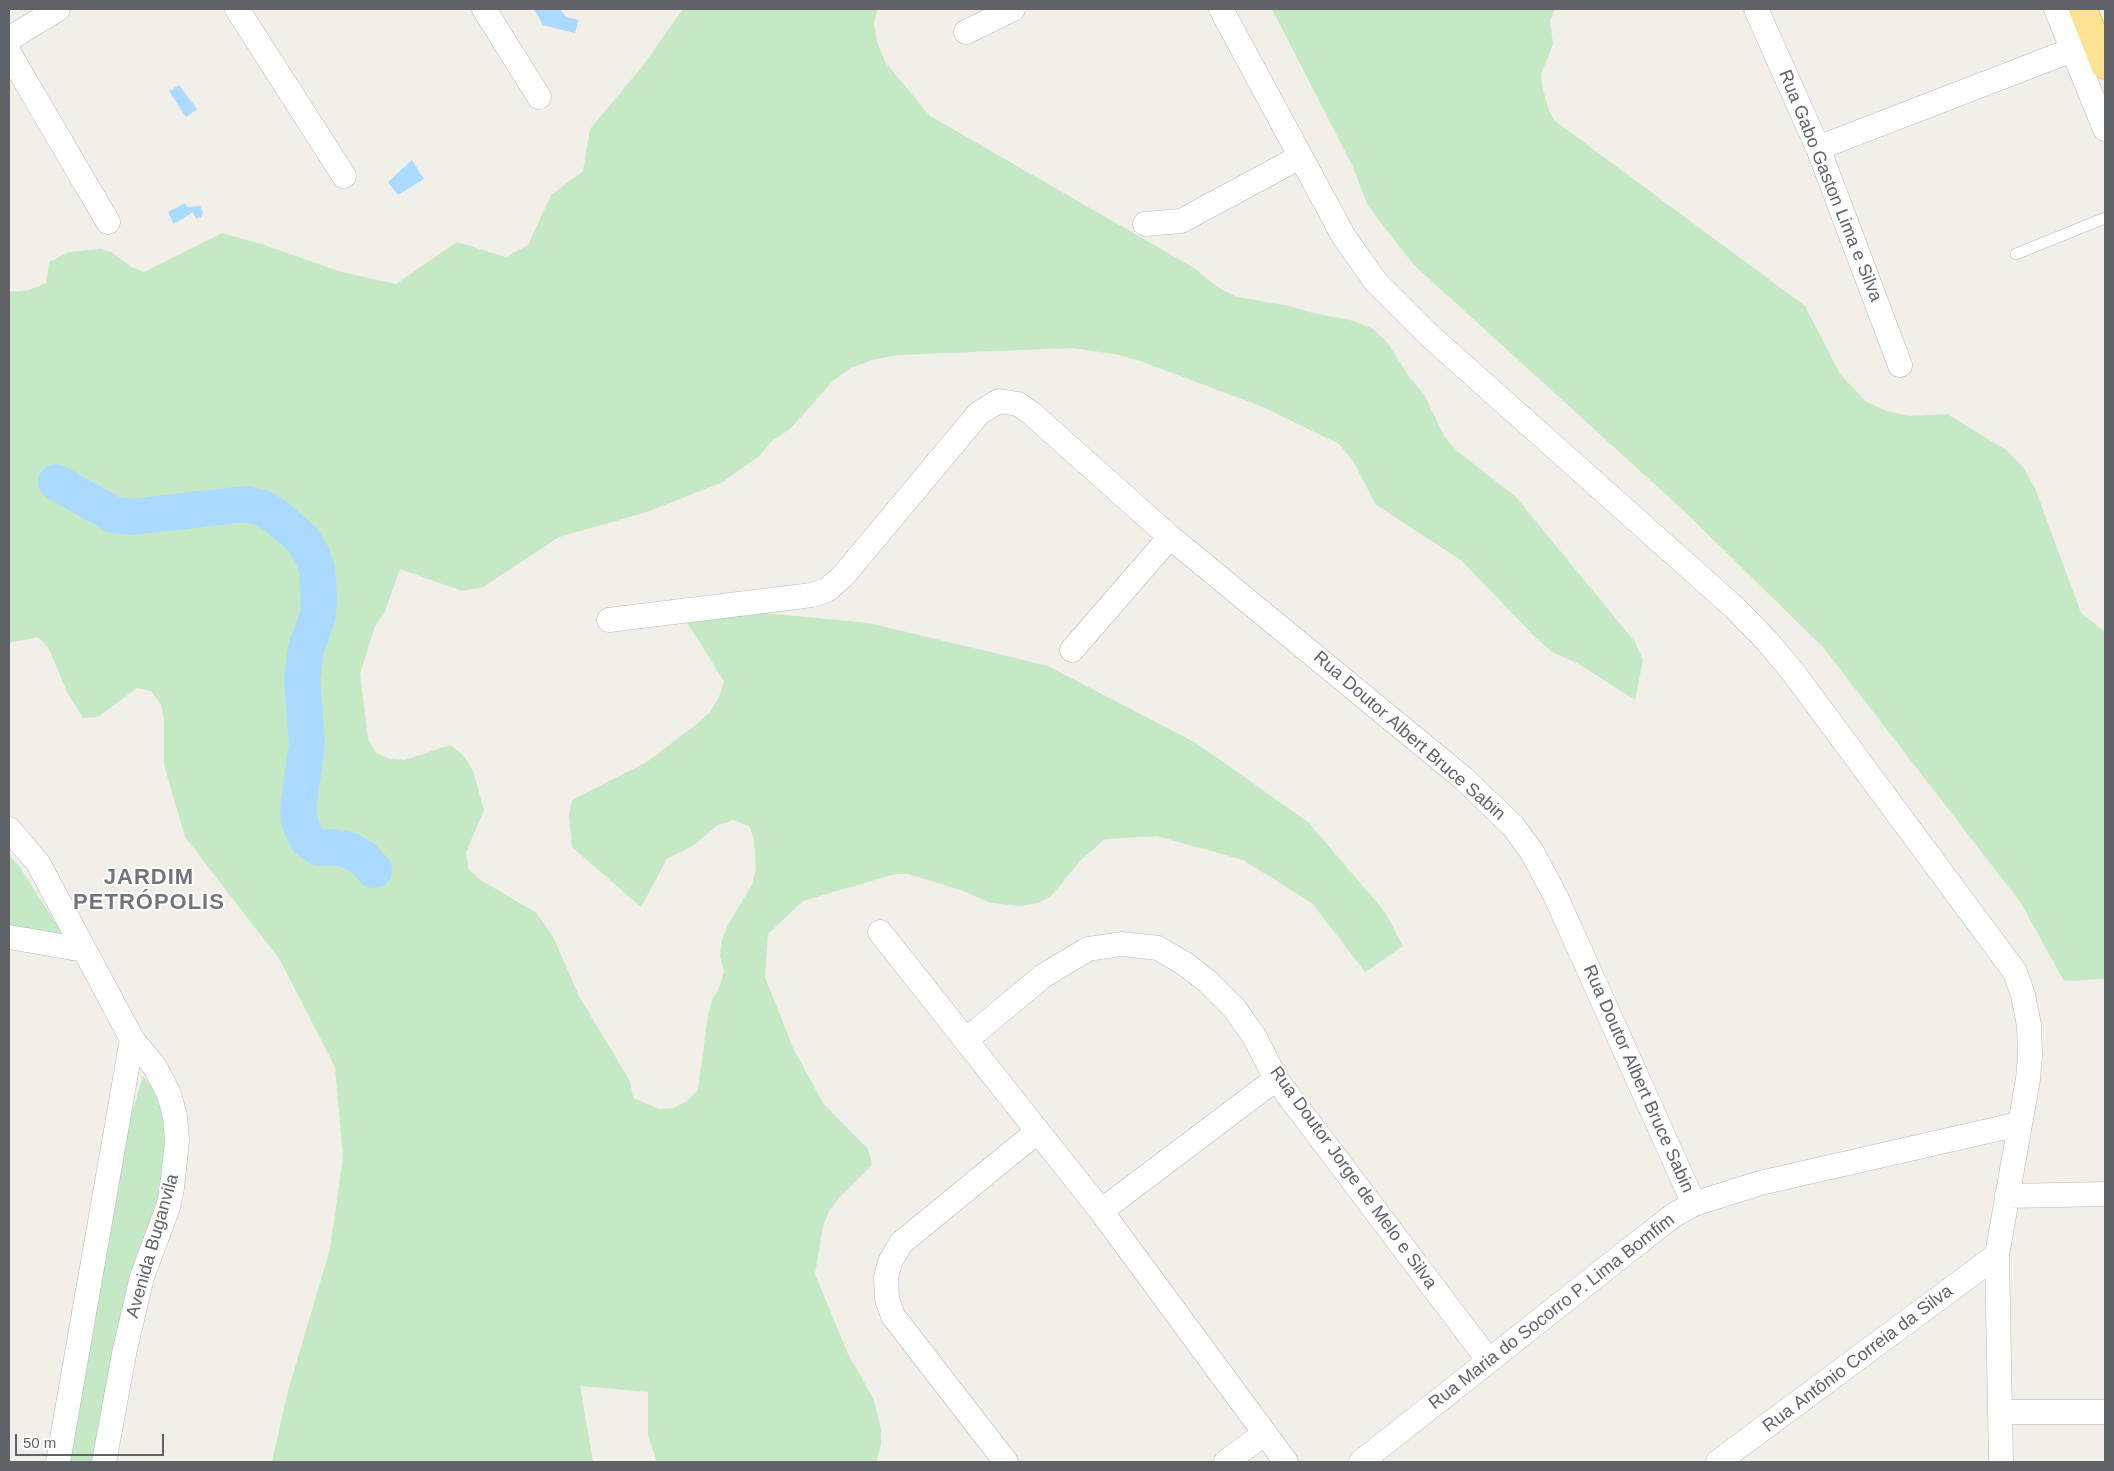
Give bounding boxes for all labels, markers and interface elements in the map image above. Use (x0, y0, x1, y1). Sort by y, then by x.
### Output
street label: Rua Gabo Gaston Lima e Silva (1774, 67, 1886, 305)
street label: Rua Doutor Albert Bruce Sabin (1309, 647, 1509, 825)
district label: JARDIM PETRÓPOLIS (72, 865, 226, 916)
street label: Rua Doutor Albert Bruce Sabin (1578, 962, 1698, 1196)
street label: Rua Doutor Jorge de Melo e Silva (1265, 1062, 1441, 1294)
street label: Avenida Buganvila (122, 1172, 184, 1320)
street label: Rua Maria do Socorro P. Lima Bomfim (1425, 1209, 1679, 1415)
street label: Rua Antônio Correia da Silva (1759, 1281, 1957, 1437)
scale bar (18, 1424, 166, 1456)
text: 50 m (23, 1434, 56, 1451)

